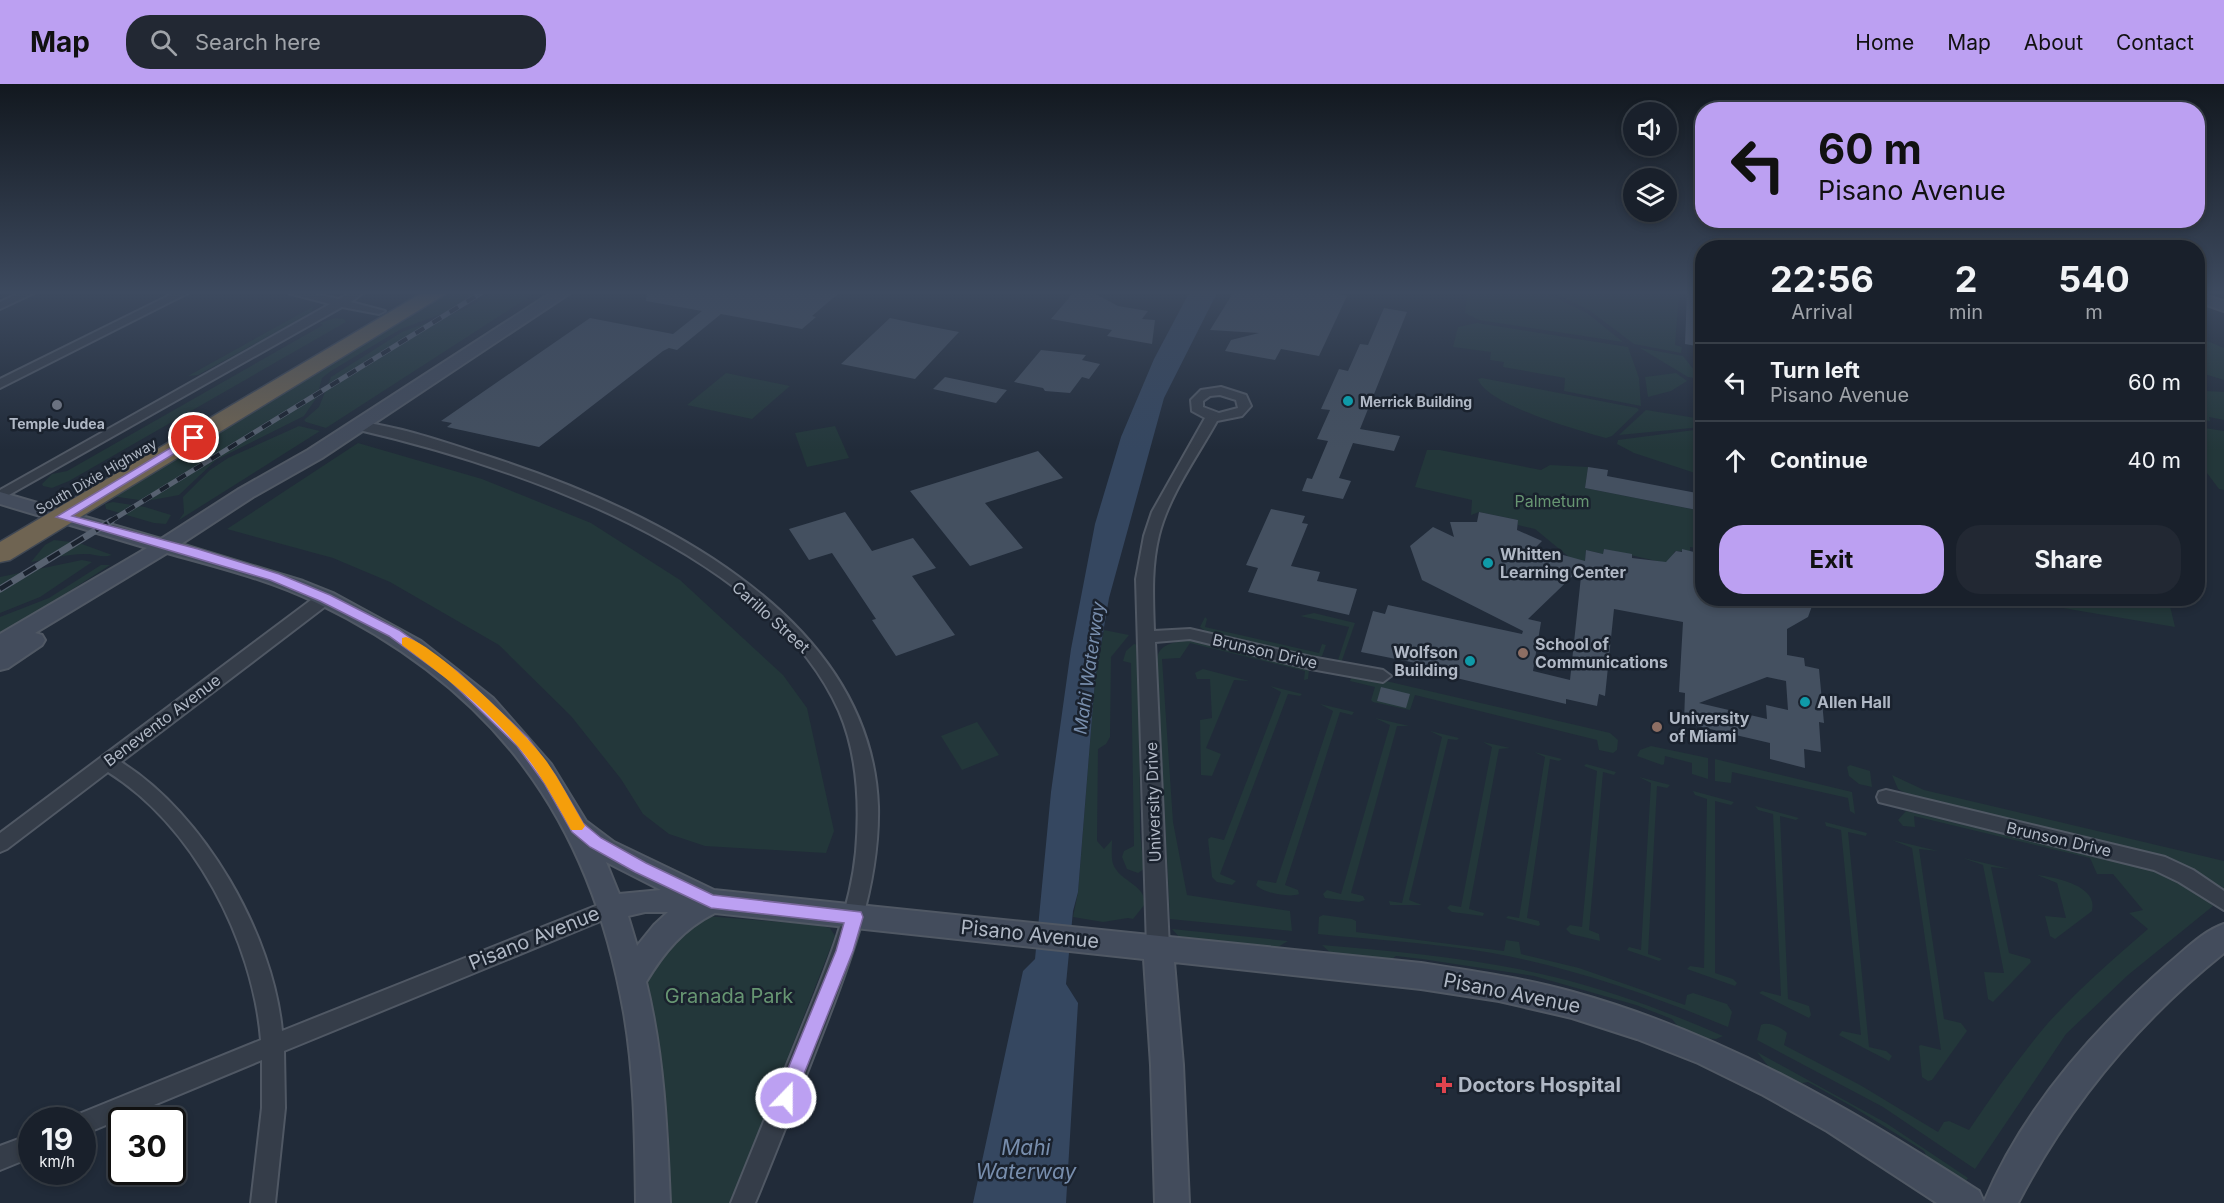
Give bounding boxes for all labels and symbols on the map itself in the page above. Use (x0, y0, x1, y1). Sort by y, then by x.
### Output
place label: Merrick Building (1360, 393, 1472, 410)
marker: Merrick Building (1341, 394, 1355, 408)
marker: Temple Judea (50, 398, 64, 412)
pin (168, 412, 219, 463)
place label: Temple Judea (9, 415, 105, 432)
street label: South Dixie Highway (33, 434, 160, 518)
park label: Palmetum (1514, 491, 1590, 511)
place label: Whitten Learning Center (1500, 544, 1626, 582)
marker: Whitten Learning Center (1481, 556, 1495, 570)
street label: Carillo Street (728, 577, 814, 657)
water label: Mahi Waterway (1069, 600, 1109, 736)
street label: Brunson Drive (1211, 629, 1319, 673)
place label: School of Communications (1535, 634, 1668, 672)
place label: Wolfson Building (1393, 642, 1458, 680)
marker: School of Communications (1516, 646, 1530, 660)
marker: Wolfson Building (1463, 654, 1477, 668)
street label: Benevento Avenue (100, 670, 224, 770)
place label: Allen Hall (1817, 692, 1891, 712)
marker: Allen Hall (1798, 695, 1812, 709)
place label: University of Miami (1669, 708, 1750, 746)
marker: University of Miami (1650, 720, 1664, 734)
street label: University Drive (1141, 742, 1165, 862)
street label: Brunson Drive (2005, 817, 2113, 861)
street label: Pisano Avenue (465, 901, 603, 975)
street label: Pisano Avenue (960, 915, 1100, 953)
street label: Pisano Avenue (1441, 968, 1583, 1018)
park label: Granada Park (665, 984, 793, 1008)
position arrow (754, 1066, 818, 1130)
place label: Doctors Hospital (1458, 1073, 1621, 1097)
marker: Doctors Hospital (1435, 1076, 1453, 1094)
speed limit sign: 30 (108, 1107, 186, 1185)
water label: Mahi Waterway (976, 1135, 1077, 1184)

